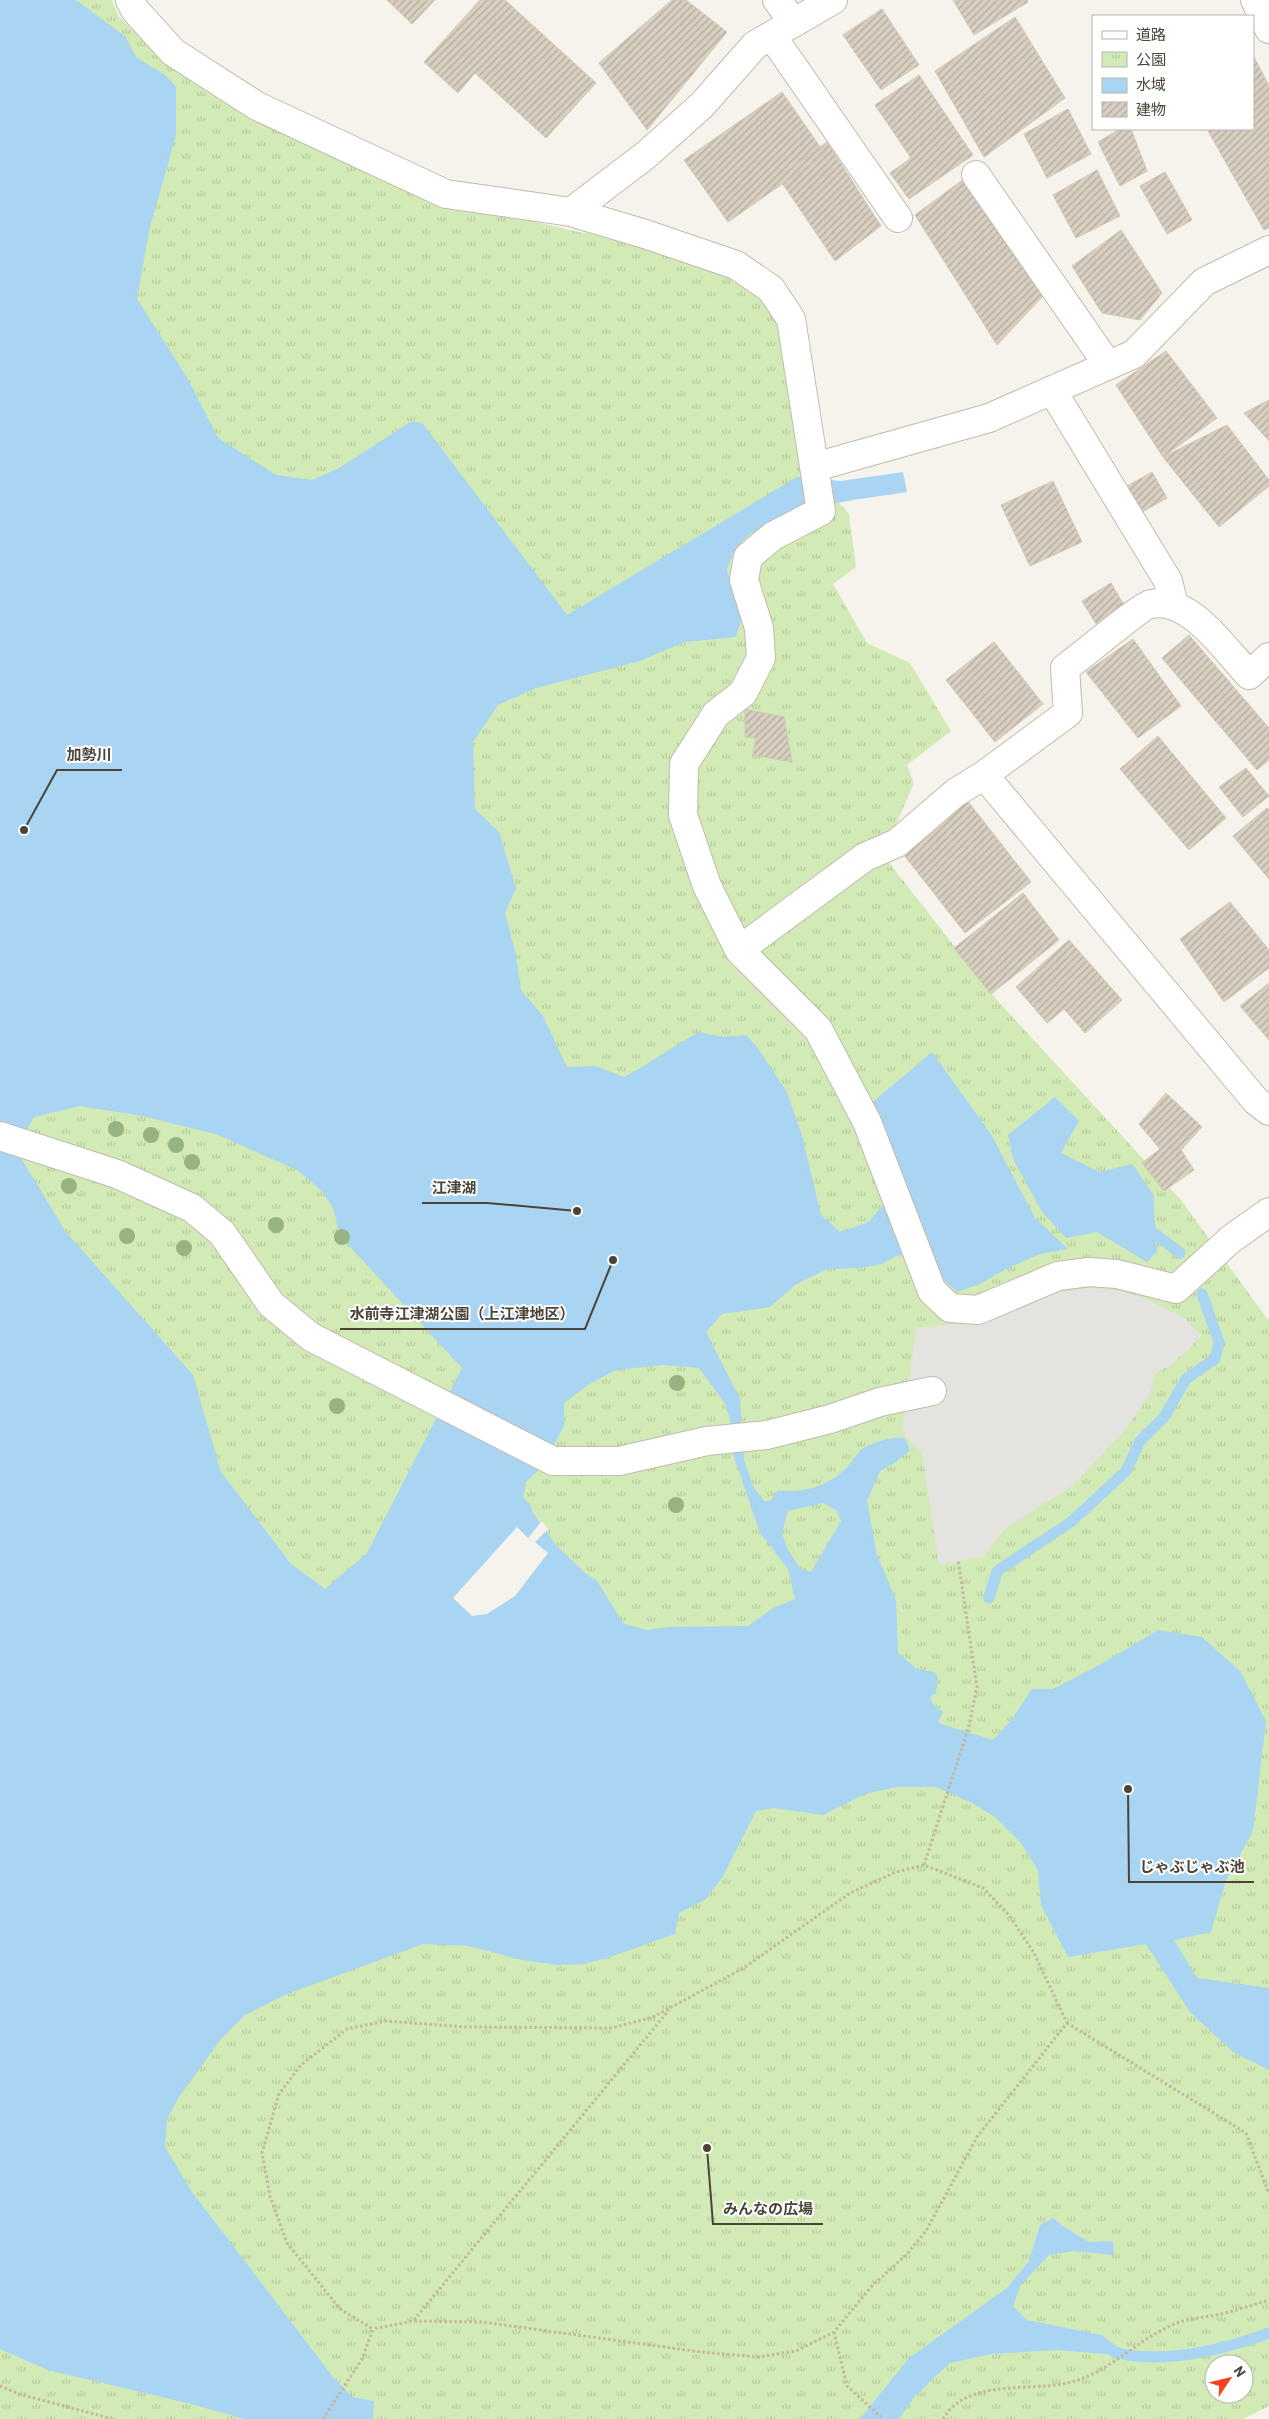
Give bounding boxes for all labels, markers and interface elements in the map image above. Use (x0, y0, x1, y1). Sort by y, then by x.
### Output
legend (1092, 15, 1254, 130)
text: 道路 (1136, 25, 1166, 43)
text: 公園 (1136, 50, 1166, 68)
text: 水域 (1136, 75, 1166, 93)
text: 建物 (1136, 100, 1166, 118)
callout: 加勢川 (57, 740, 122, 770)
text: 加勢川 (66, 745, 112, 763)
callout: 江津湖 (422, 1173, 487, 1203)
text: 江津湖 (431, 1178, 477, 1196)
callout: 水前寺江津湖公園（上江津地区） (340, 1299, 585, 1329)
text: 水前寺江津湖公園（上江津地区） (349, 1304, 575, 1322)
callout: じゃぶじゃぶ池 (1129, 1852, 1254, 1882)
text: じゃぶじゃぶ池 (1139, 1857, 1245, 1875)
callout: みんなの広場 (713, 2194, 823, 2224)
text: みんなの広場 (723, 2199, 813, 2217)
north arrow (1204, 2354, 1254, 2404)
text: N (1230, 2363, 1250, 2380)

